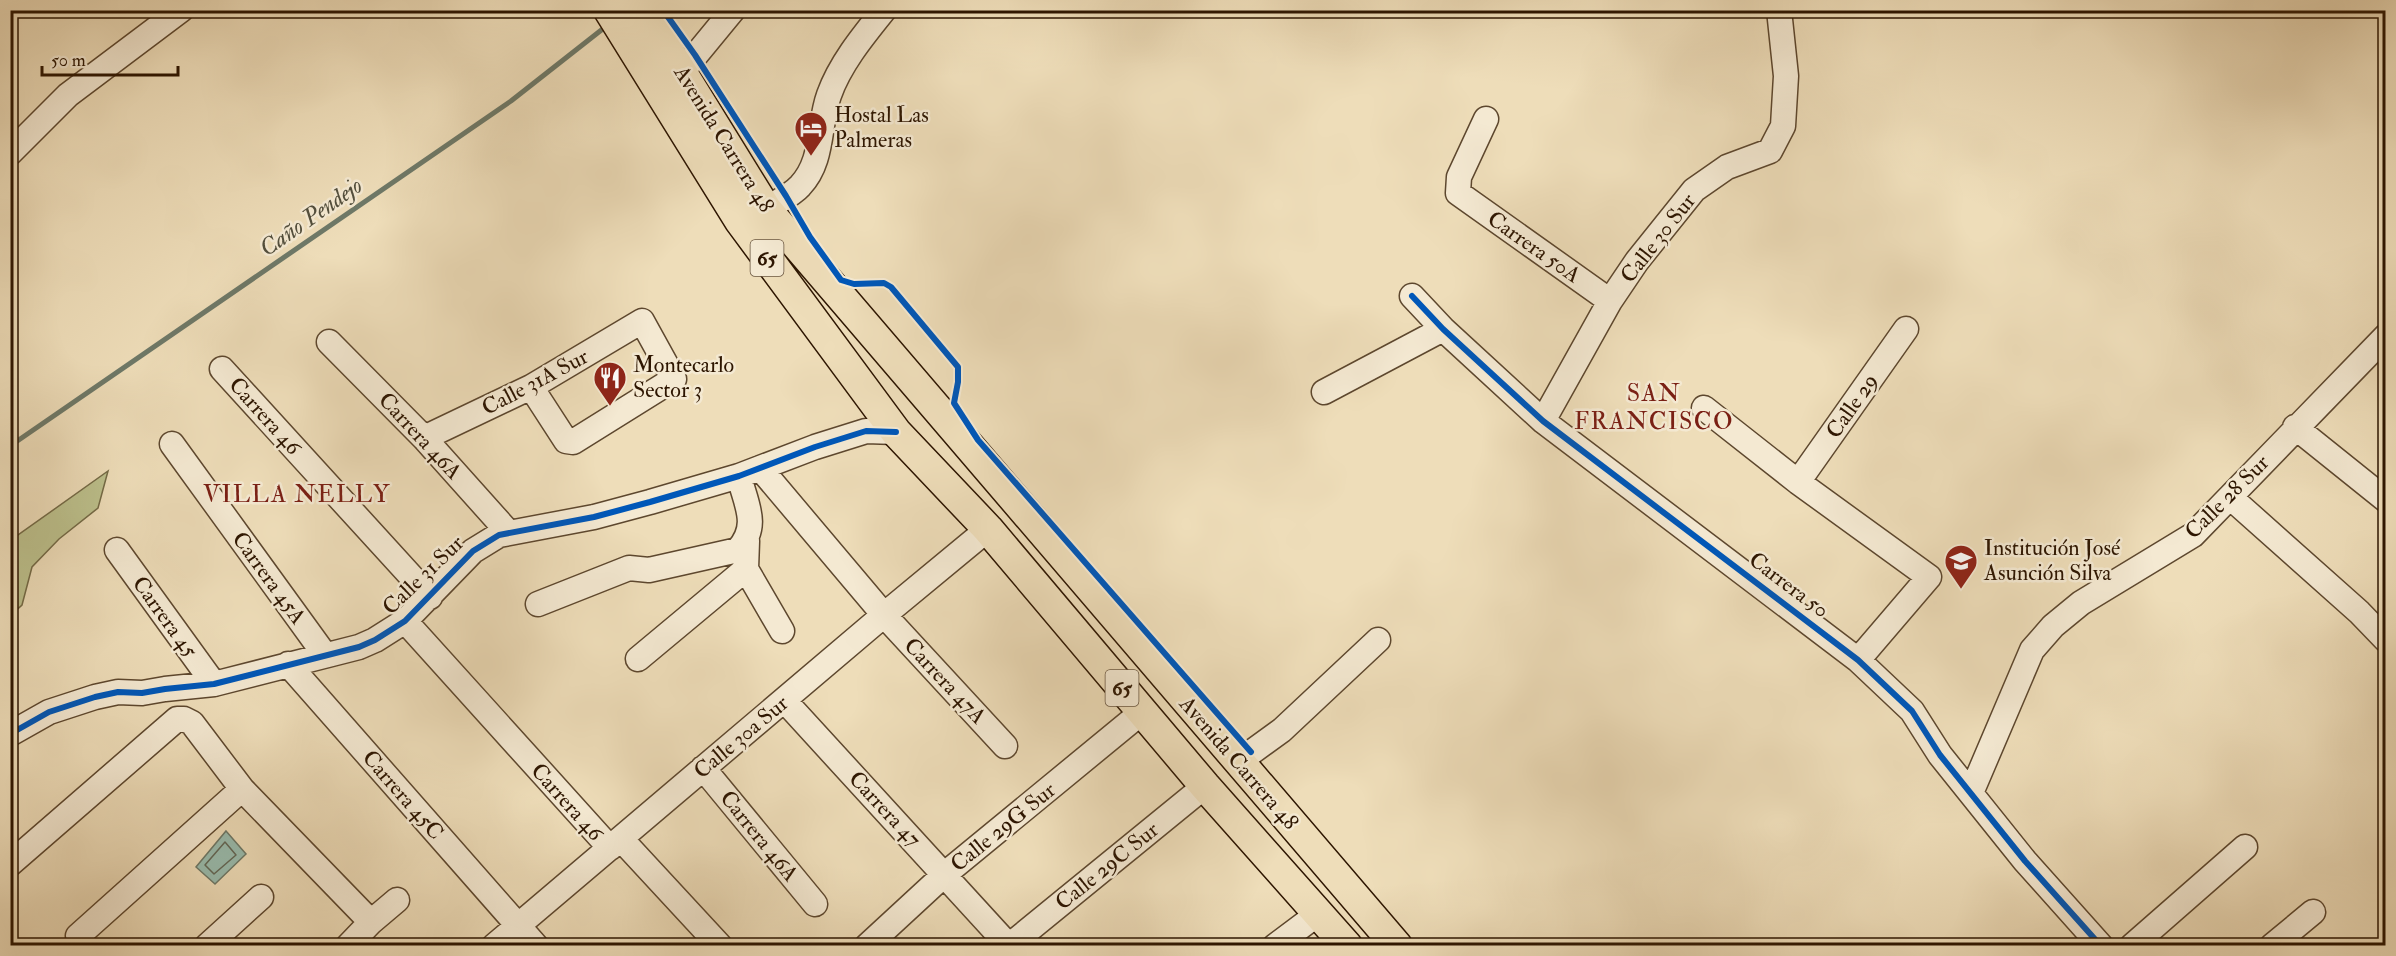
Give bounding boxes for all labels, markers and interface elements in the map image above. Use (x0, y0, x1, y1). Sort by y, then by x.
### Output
scale bar (42, 39, 178, 77)
text: 50 m (51, 49, 86, 72)
street label: Avenida Carrera 48 (667, 59, 780, 218)
place label: Hostal Las Palmeras (834, 101, 929, 154)
hotel icon: Hostal Las Palmeras (793, 110, 829, 157)
water label: Caño Pendejo (253, 170, 369, 264)
street label: Calle 30 Sur (1614, 187, 1702, 288)
street label: Carrera 50A (1482, 205, 1586, 289)
road number: 65 (750, 240, 783, 276)
street label: Calle 31A Sur (477, 342, 594, 422)
place label: Montecarlo Sector 3 (633, 351, 734, 404)
restaurant icon: Montecarlo Sector 3 (592, 360, 628, 407)
street label: Calle 29 (1820, 368, 1884, 444)
street label: Carrera 46 (223, 371, 309, 462)
district label: SAN FRANCISCO (1574, 378, 1734, 437)
street label: Carrera 46A (372, 386, 468, 486)
street label: Calle 28 Sur (2179, 448, 2276, 545)
district label: VILLA NELLY (203, 479, 391, 510)
street label: Carrera 45A (226, 526, 312, 630)
street label: Calle 31 Sur (376, 529, 470, 621)
place label: Institución José Asunción Silva (1983, 534, 2121, 587)
school or university icon: Institución José Asunción Silva (1943, 543, 1979, 590)
street label: Carrera 50 (1743, 546, 1835, 624)
street label: Carrera 45 (126, 571, 204, 664)
street label: Carrera 47A (898, 632, 992, 730)
road number: 65 (1106, 670, 1138, 706)
street label: Calle 30a Sur (688, 689, 795, 785)
street label: Avenida Carrera 48 (1173, 690, 1305, 836)
street label: Carrera 45C (356, 744, 450, 846)
street label: Carrera 46 (525, 757, 611, 848)
street label: Carrera 47 (843, 765, 927, 853)
street label: Calle 29G Sur (945, 776, 1062, 878)
street label: Carrera 46A (714, 785, 804, 887)
street label: Calle 29C Sur (1050, 815, 1165, 916)

